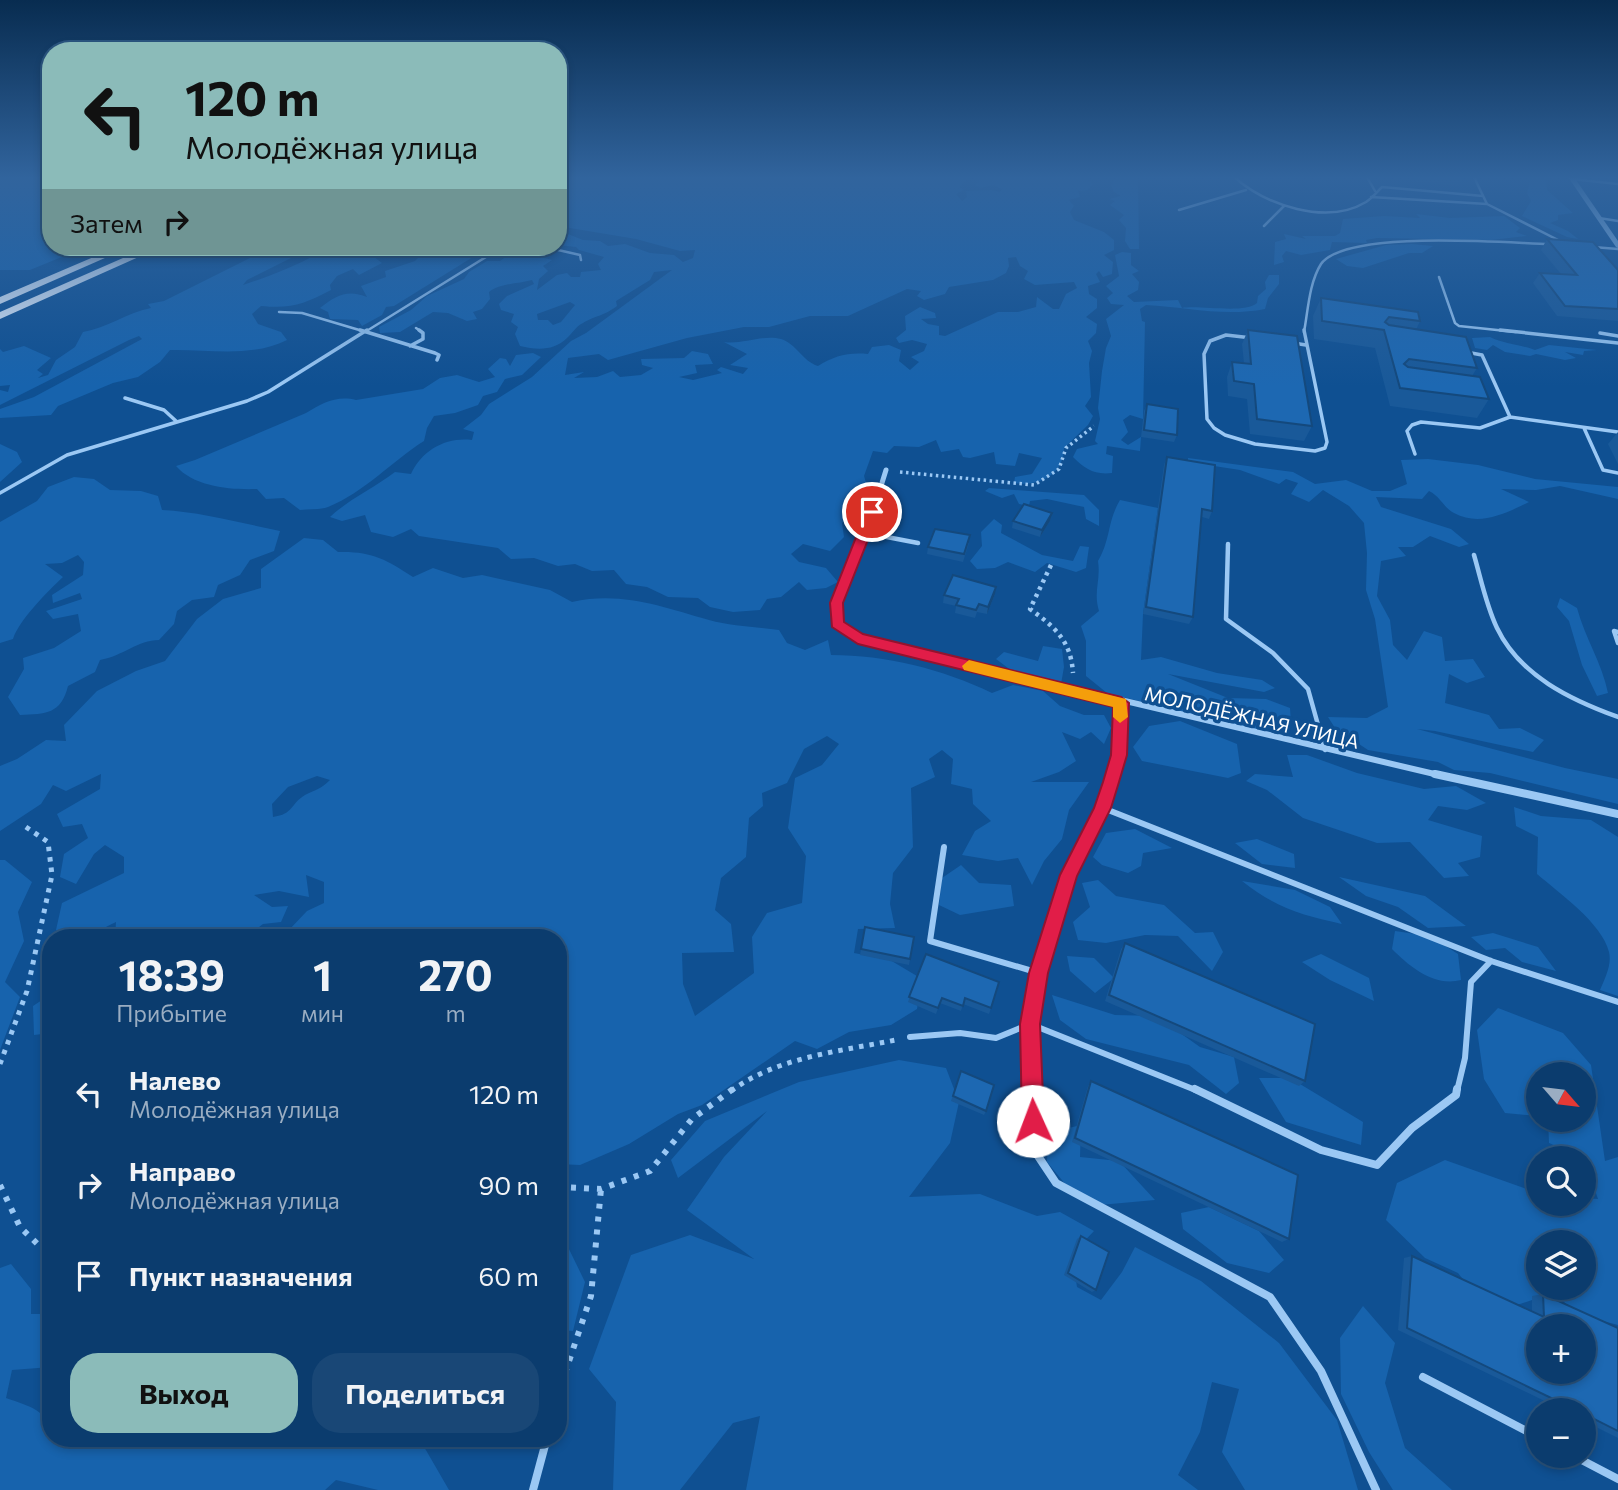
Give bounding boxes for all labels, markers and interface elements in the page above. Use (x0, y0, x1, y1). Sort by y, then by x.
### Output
text: 120 m (185, 66, 319, 126)
icon: left (70, 70, 161, 161)
text: Молодёжная улица (185, 126, 478, 166)
icon: right (157, 203, 195, 241)
text: Затем (70, 207, 143, 238)
pin (842, 482, 902, 542)
icon: arrive (853, 493, 891, 531)
street label: МОЛОДЁЖНАЯ УЛИЦА (1143, 681, 1361, 753)
text: 18:39 (118, 948, 225, 1000)
text: 1 (313, 948, 332, 1000)
text: 270 (418, 948, 493, 1000)
text: Прибытие (116, 999, 227, 1027)
text: мин (301, 999, 344, 1027)
text: m (445, 999, 465, 1027)
north arrow (1526, 1062, 1596, 1132)
map controls (1526, 1062, 1596, 1468)
text: Налево (129, 1064, 221, 1095)
icon: left (70, 1075, 108, 1113)
text: 120 m (469, 1078, 539, 1109)
position arrow (996, 1084, 1070, 1158)
text: Молодёжная улица (129, 1095, 340, 1123)
button: search (1526, 1146, 1596, 1216)
text: Направо (129, 1155, 236, 1186)
icon: right (70, 1166, 108, 1204)
text: 90 m (479, 1169, 539, 1200)
text: Молодёжная улица (129, 1186, 340, 1214)
button: layers (1526, 1230, 1596, 1300)
icon: arrive (70, 1257, 108, 1295)
text: Пункт назначения (129, 1260, 353, 1291)
text: 60 m (479, 1260, 539, 1291)
button: + (1526, 1314, 1596, 1384)
button: Выход (70, 1353, 298, 1433)
button: Поделиться (312, 1353, 539, 1433)
button: − (1526, 1398, 1596, 1468)

